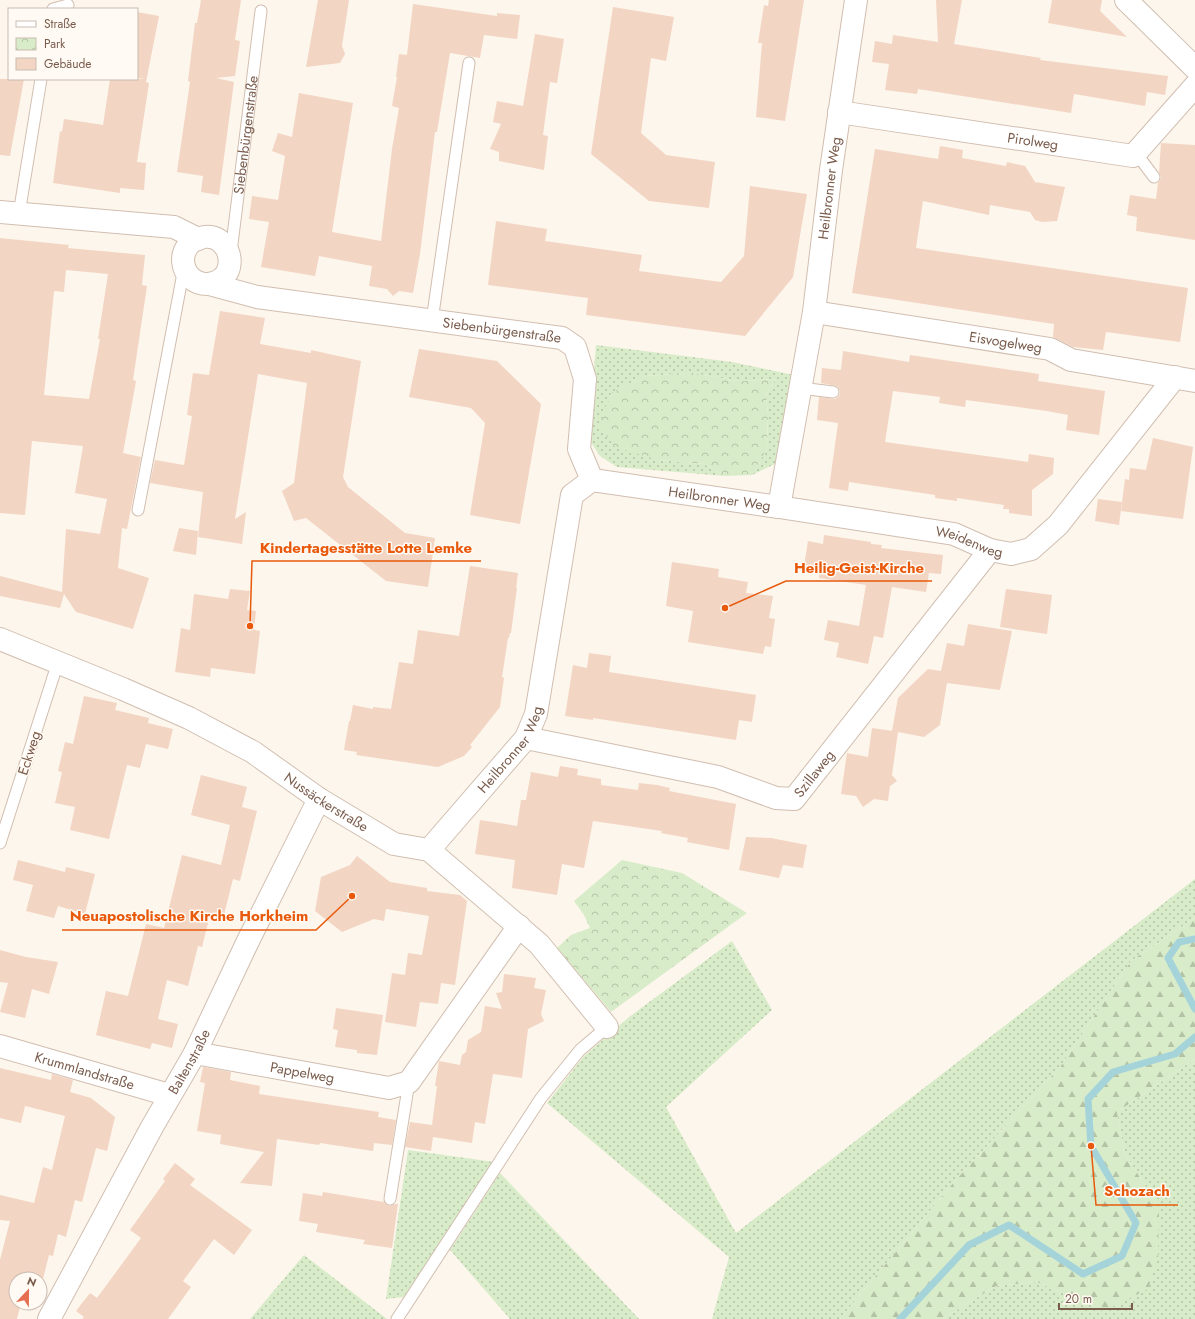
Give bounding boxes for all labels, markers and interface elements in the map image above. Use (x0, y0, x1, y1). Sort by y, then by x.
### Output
legend (8, 8, 138, 80)
text: Straße (44, 15, 76, 33)
text: Park (44, 35, 66, 53)
text: Gebäude (44, 55, 91, 73)
street label: Siebenbürgenstraße (228, 74, 263, 195)
street label: Pirolweg (1006, 127, 1060, 155)
street label: Heilbronner Weg (813, 135, 846, 240)
street label: Siebenbürgenstraße (441, 312, 562, 348)
street label: Eisvogelweg (968, 326, 1044, 358)
street label: Heilbronner Weg (667, 481, 772, 516)
street label: Weidenweg (934, 521, 1004, 562)
callout: Kindertagesstätte Lotte Lemke (252, 534, 481, 561)
text: Kindertagesstätte Lotte Lemke (260, 537, 473, 559)
callout: Heilig-Geist-Kirche (786, 554, 932, 581)
text: Heilig-Geist-Kirche (794, 557, 924, 579)
street label: Heilbronner Weg (473, 705, 547, 797)
street label: Eckweg (12, 728, 46, 778)
street label: Szillaweg (789, 746, 839, 802)
street label: Nussäckerstraße (280, 767, 372, 836)
callout: Neuapostolische Kirche Horkheim (62, 903, 316, 930)
text: Neuapostolische Kirche Horkheim (70, 905, 308, 927)
street label: Baltenstraße (163, 1026, 215, 1098)
street label: Krummlandstraße (32, 1047, 137, 1094)
street label: Pappelweg (269, 1057, 336, 1088)
callout: Schozach (1096, 1178, 1178, 1205)
text: Schozach (1104, 1180, 1170, 1202)
north arrow (8, 1271, 48, 1311)
text: N (25, 1273, 39, 1291)
scale bar (1059, 1285, 1132, 1311)
text: 20 m (1065, 1290, 1092, 1308)

